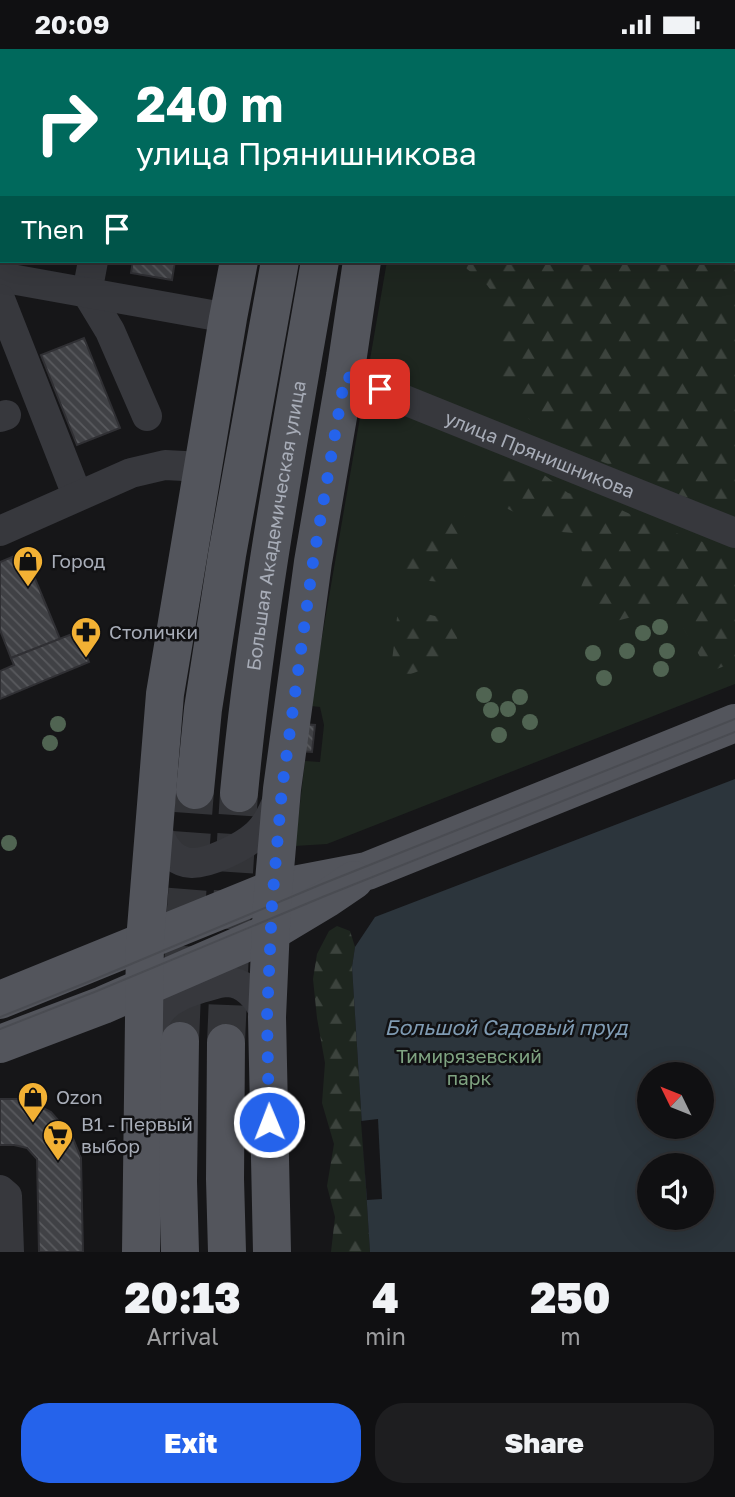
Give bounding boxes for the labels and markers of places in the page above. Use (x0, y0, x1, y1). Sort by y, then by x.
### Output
pin (350, 359, 410, 419)
shop icon: Город (11, 544, 45, 588)
place label: Город (51, 549, 106, 572)
pharmacy icon: Столички (69, 615, 103, 659)
place label: Столички (109, 620, 198, 643)
shop icon: Ozon (16, 1080, 50, 1124)
place label: Ozon (56, 1085, 103, 1108)
place label: В1 - Первый выбор (81, 1112, 193, 1157)
supermarket icon: В1 - Первый выбор (41, 1118, 75, 1162)

